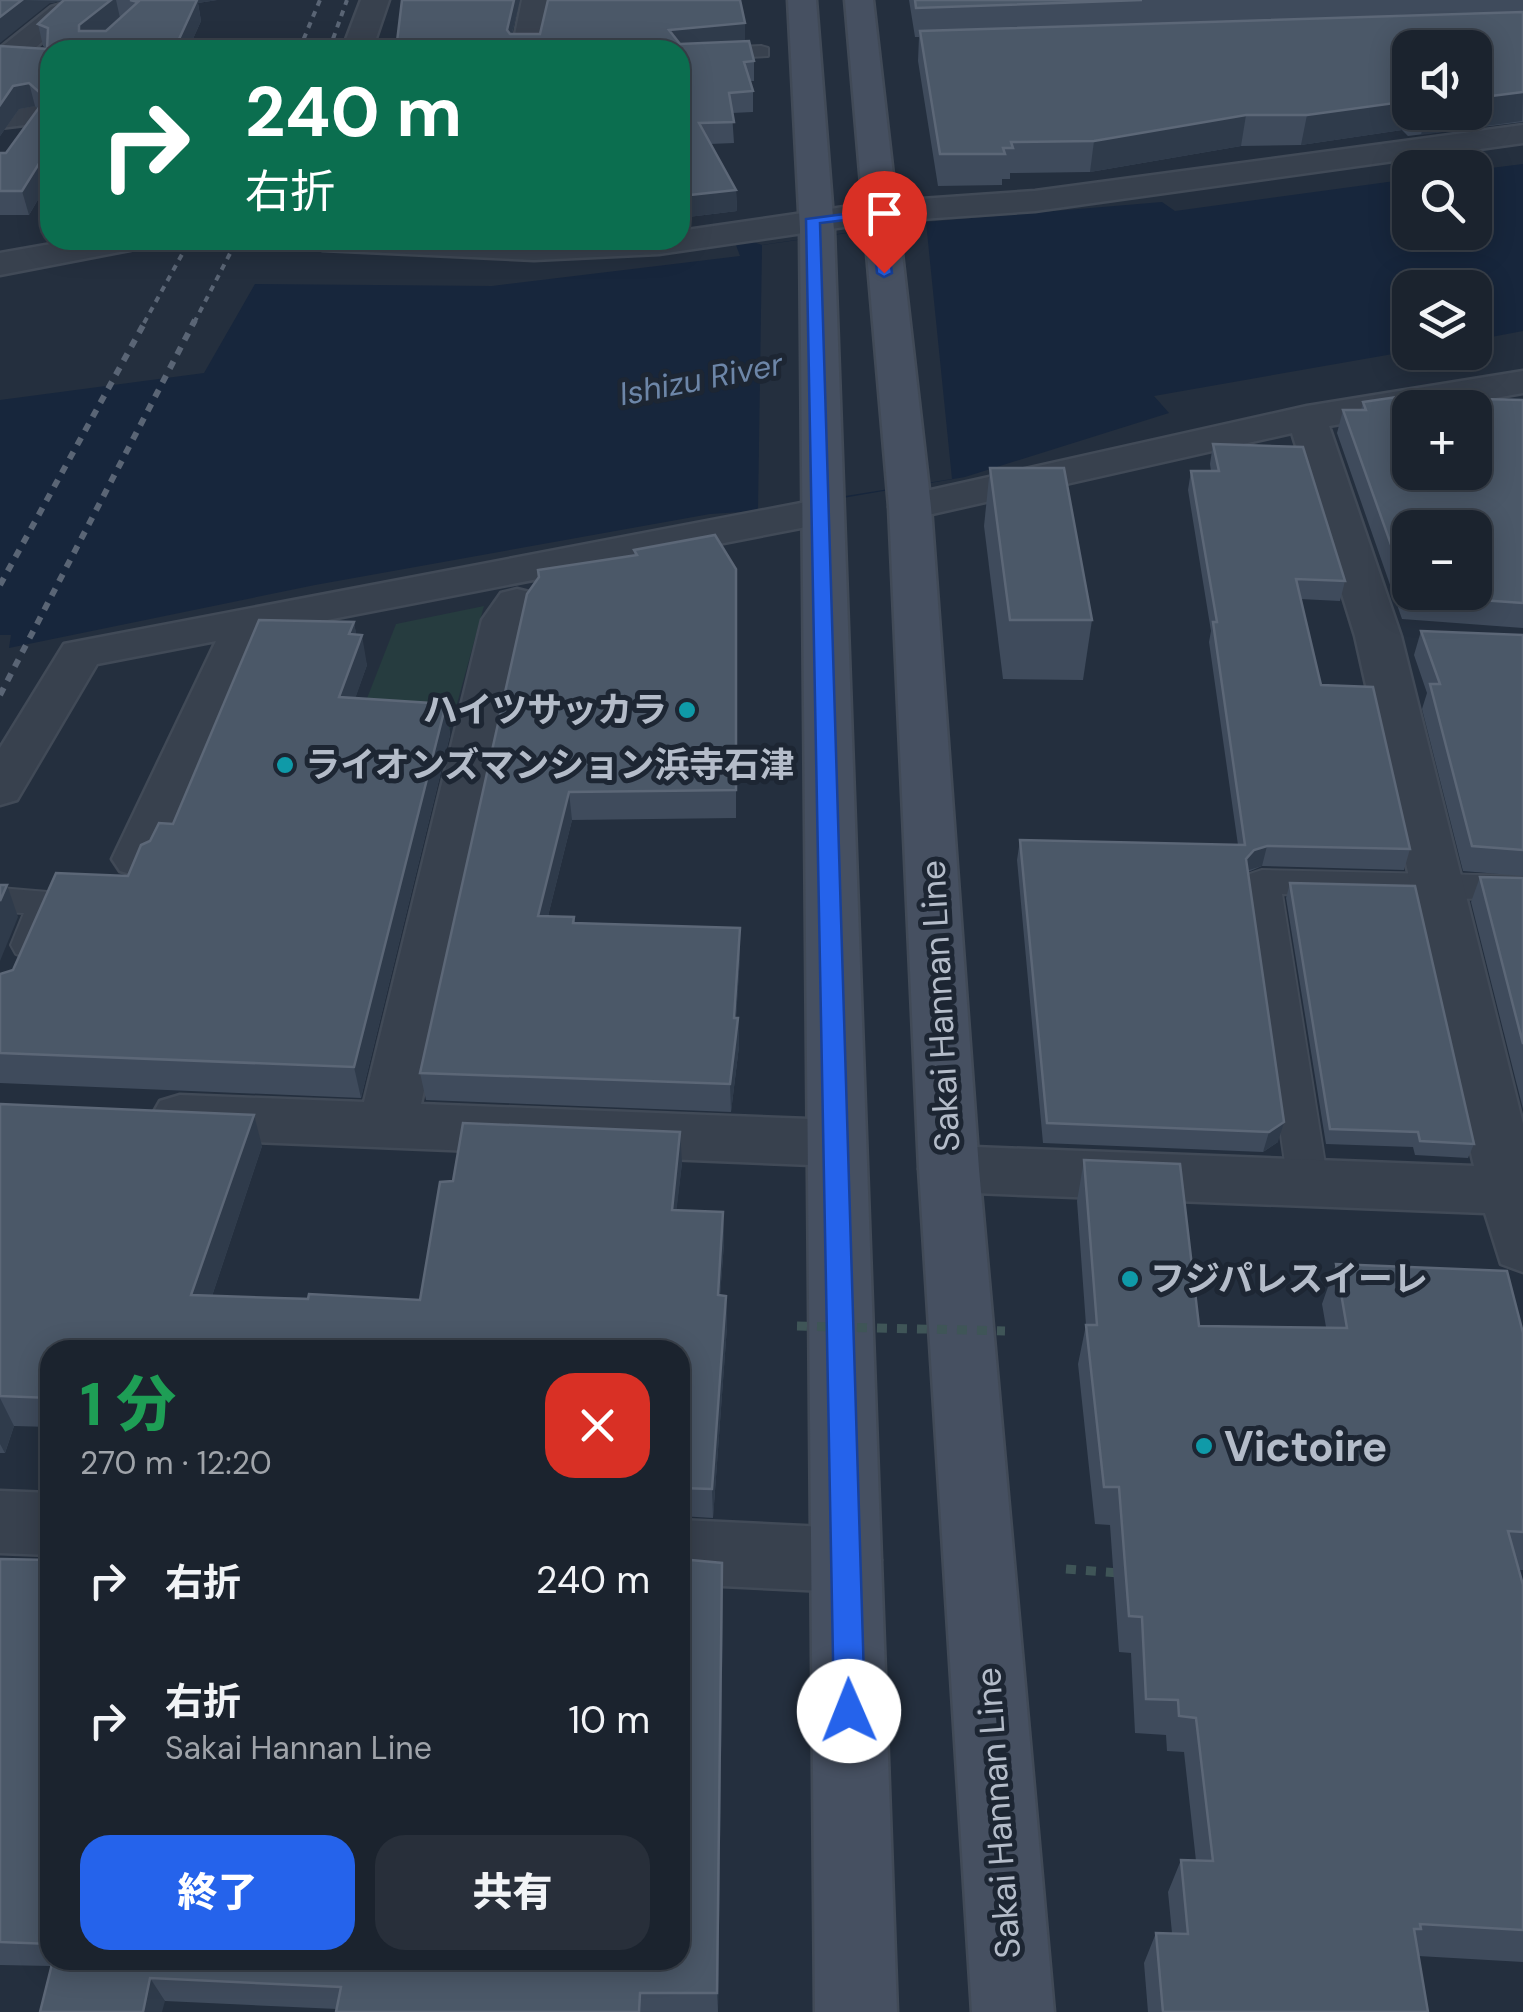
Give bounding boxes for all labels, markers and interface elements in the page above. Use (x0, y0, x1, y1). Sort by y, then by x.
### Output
map controls (1392, 30, 1492, 610)
button: sound (1392, 30, 1492, 130)
text: 240 m (245, 67, 462, 158)
icon: right (80, 80, 210, 210)
button: search (1392, 150, 1492, 250)
text: 右折 (245, 162, 335, 221)
pin (842, 171, 927, 274)
icon: arrive (857, 186, 912, 241)
button: layers (1392, 270, 1492, 370)
water label: Ishizu River (616, 342, 787, 415)
button: + (1392, 390, 1492, 490)
button: − (1392, 510, 1492, 610)
place label: ハイツサッカラ (423, 687, 667, 733)
marker: ハイツサッカラ (676, 699, 698, 721)
place label: ライオンズマンション浜寺石津 (305, 742, 794, 788)
marker: ライオンズマンション浜寺石津 (274, 754, 296, 776)
street label: Sakai Hannan Line (909, 859, 971, 1153)
place label: フジパレスイーレ (1150, 1256, 1428, 1302)
marker: フジパレスイーレ (1119, 1268, 1141, 1290)
text: 1 分 (80, 1365, 176, 1444)
button: close (545, 1373, 650, 1478)
place label: Victoire (1224, 1419, 1387, 1474)
marker: Victoire (1193, 1435, 1215, 1457)
text: 270 m · 12:20 (80, 1442, 272, 1484)
icon: right (80, 1553, 135, 1608)
text: 240 m (536, 1555, 650, 1605)
text: 右折 (165, 1558, 241, 1608)
position arrow (797, 1659, 901, 1763)
street label: Sakai Hannan Line (965, 1666, 1031, 1960)
text: 右折 (165, 1677, 241, 1727)
icon: right (80, 1693, 135, 1748)
text: 10 m (568, 1695, 650, 1745)
text: Sakai Hannan Line (165, 1727, 432, 1769)
button: 終了 (80, 1835, 355, 1950)
button: 共有 (375, 1835, 650, 1950)

